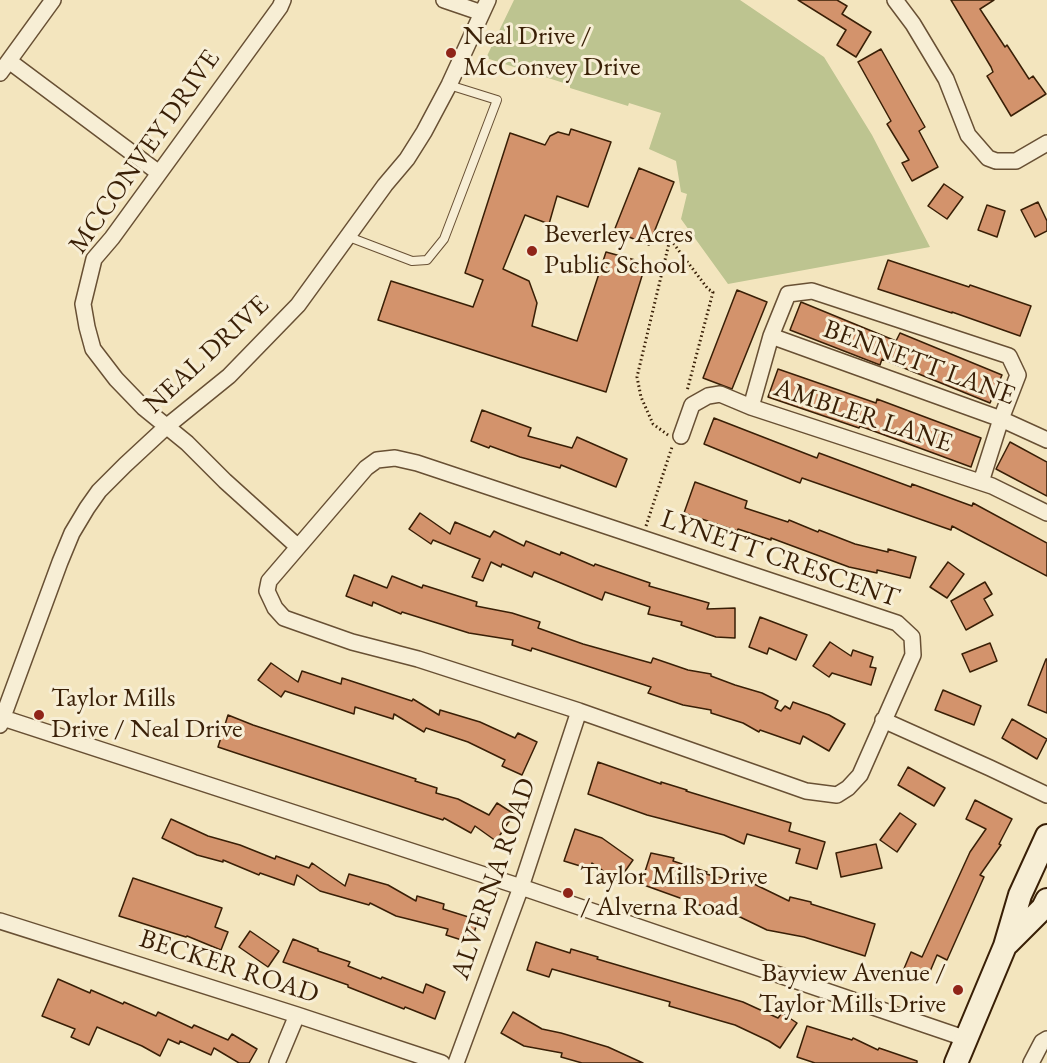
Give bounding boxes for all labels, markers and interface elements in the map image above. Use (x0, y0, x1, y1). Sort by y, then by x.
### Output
place label: Neal Drive / McConvey Drive (463, 21, 640, 84)
street label: MCCONVEY DRIVE (63, 44, 227, 260)
marker: Neal Drive / McConvey Drive (444, 46, 458, 60)
place label: Beverley Acres Public School (544, 219, 693, 282)
marker: Beverley Acres Public School (525, 244, 539, 258)
street label: NEAL DRIVE (138, 289, 276, 421)
street label: BENNETT LANE (819, 313, 1019, 413)
street label: AMBLER LANE (770, 372, 956, 460)
street label: LYNETT CRESCENT (657, 503, 903, 615)
place label: Taylor Mills Drive / Neal Drive (51, 683, 242, 746)
marker: Taylor Mills Drive / Neal Drive (32, 708, 46, 722)
street label: ALVERNA ROAD (444, 774, 544, 984)
place label: Taylor Mills Drive / Alverna Road (580, 861, 768, 924)
marker: Taylor Mills Drive / Alverna Road (561, 886, 575, 900)
street label: BECKER ROAD (135, 923, 323, 1011)
place label: Bayview Avenue / Taylor Mills Drive (758, 958, 946, 1021)
marker: Bayview Avenue / Taylor Mills Drive (951, 983, 965, 997)

